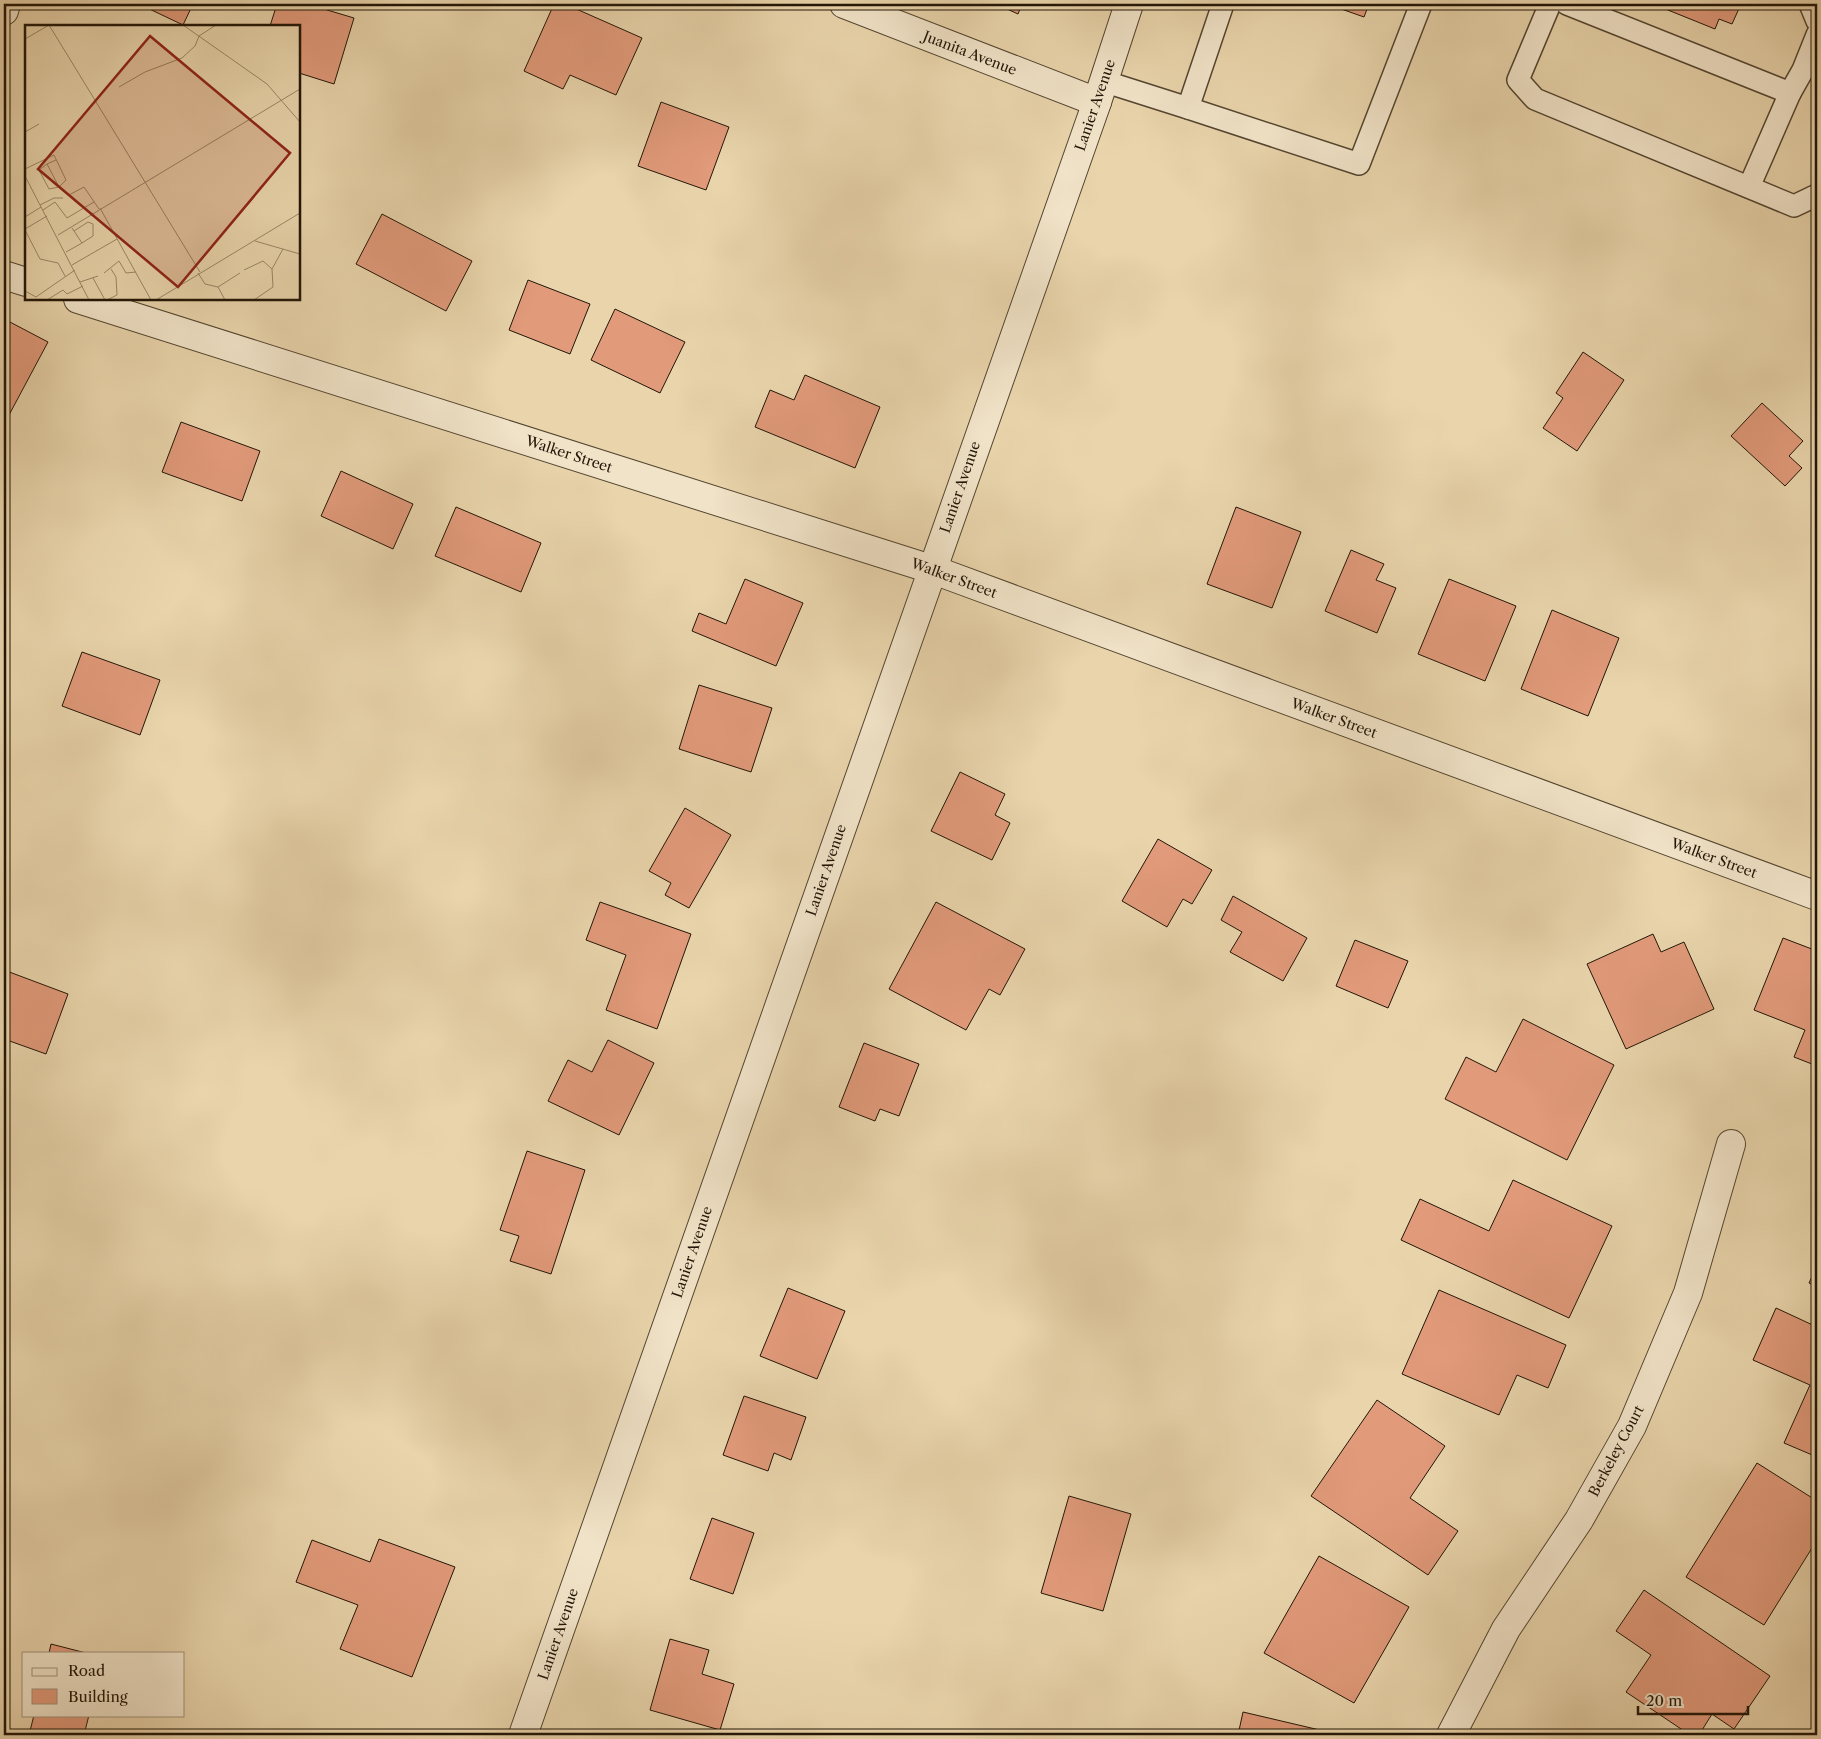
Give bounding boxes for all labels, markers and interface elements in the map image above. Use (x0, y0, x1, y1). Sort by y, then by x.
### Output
inset map (25, 25, 300, 300)
street label: Juanita Avenue (919, 26, 1020, 79)
street label: Lanier Avenue (1071, 57, 1119, 153)
street label: Walker Street (522, 431, 615, 476)
street label: Lanier Avenue (936, 439, 984, 535)
street label: Walker Street (908, 554, 999, 602)
street label: Walker Street (1288, 694, 1379, 742)
street label: Lanier Avenue (802, 822, 850, 918)
street label: Walker Street (1668, 834, 1759, 882)
street label: Lanier Avenue (668, 1204, 716, 1300)
street label: Berkeley Court (1584, 1402, 1648, 1500)
street label: Lanier Avenue (534, 1586, 582, 1682)
legend (22, 1652, 185, 1716)
text: Road (68, 1661, 105, 1680)
scale bar (1638, 1684, 1748, 1716)
text: Building (68, 1687, 128, 1706)
text: 20 m (1646, 1691, 1682, 1710)

